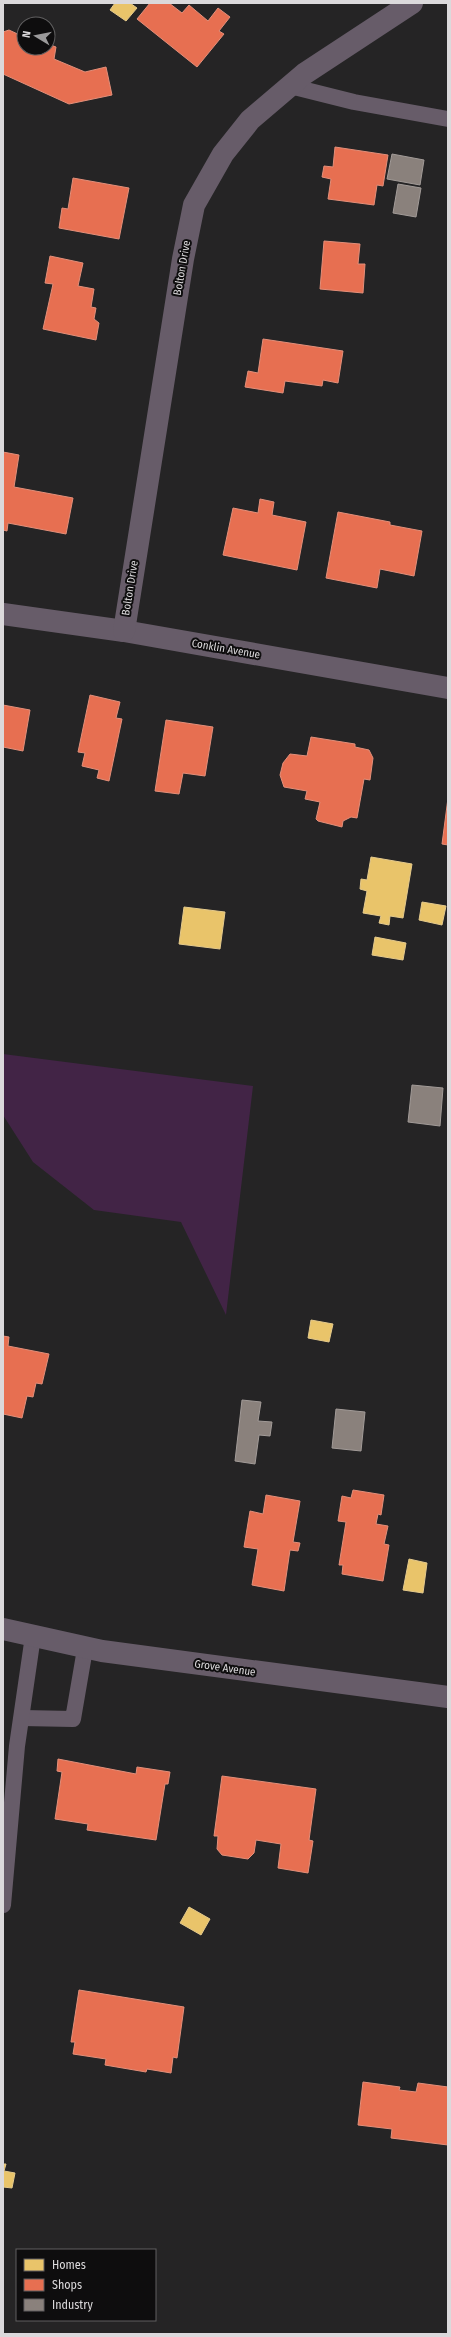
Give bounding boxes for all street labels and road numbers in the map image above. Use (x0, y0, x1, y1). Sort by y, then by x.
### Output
street label: Bolton Drive (171, 239, 193, 297)
street label: Bolton Drive (119, 560, 141, 616)
street label: Conklin Avenue (191, 637, 261, 661)
street label: Grove Avenue (194, 1657, 256, 1679)

